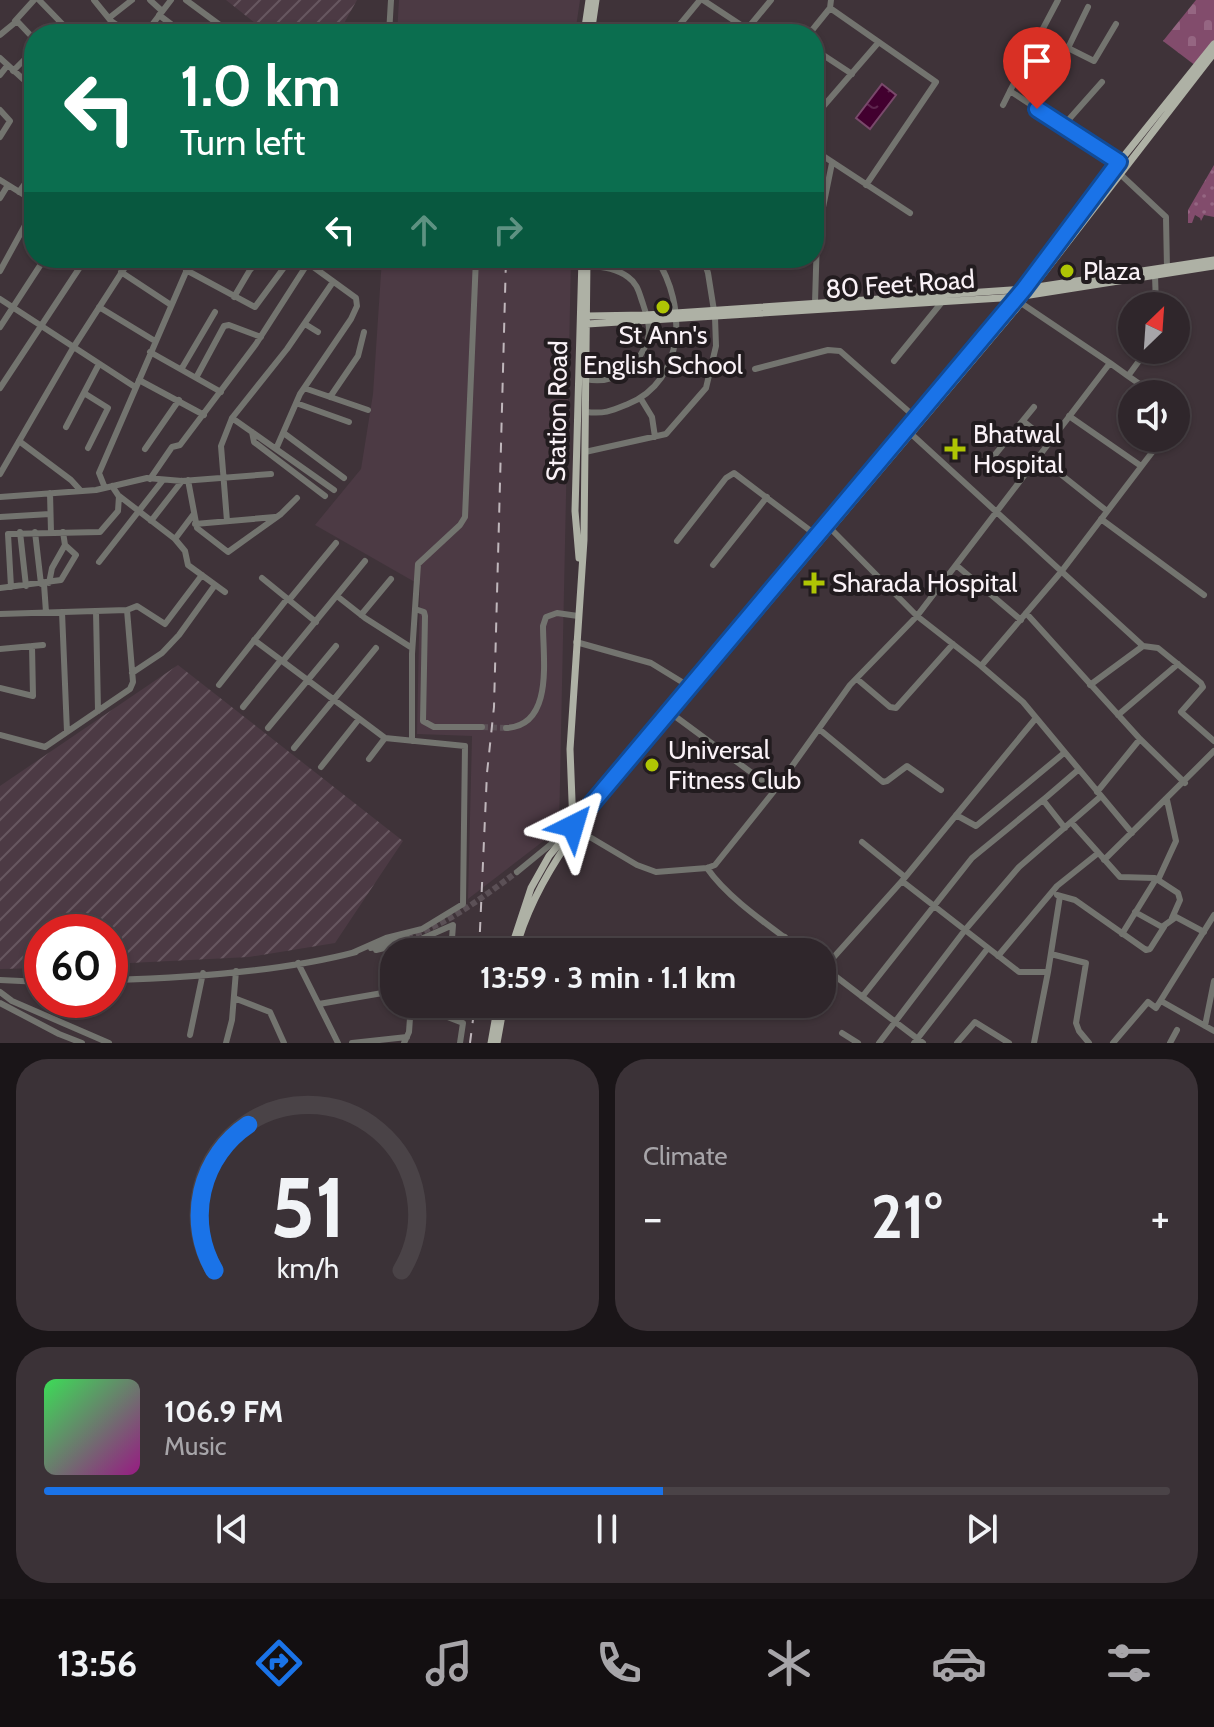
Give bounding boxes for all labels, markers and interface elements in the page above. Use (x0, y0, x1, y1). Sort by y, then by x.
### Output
pin (1003, 27, 1071, 109)
icon: arrive (1015, 39, 1059, 83)
text: 1.0 km (180, 52, 341, 120)
icon: left (48, 56, 152, 160)
text: Turn left (180, 120, 305, 164)
icon: left (318, 208, 362, 252)
icon: ahead (402, 208, 446, 252)
icon: right (486, 208, 530, 252)
place label: Plaza (1083, 255, 1142, 287)
marker: Plaza (1058, 262, 1076, 280)
street label: 80 Feet Road (824, 263, 976, 305)
north arrow (1118, 292, 1190, 364)
map controls (1118, 292, 1190, 452)
marker: St Ann's English School (654, 298, 672, 316)
place label: St Ann's English School (583, 319, 743, 381)
street label: Station Road (540, 340, 574, 482)
button: sound (1118, 380, 1190, 452)
place label: Bhatwal Hospital (973, 418, 1063, 480)
marker: Bhatwal Hospital (944, 438, 966, 460)
place label: Sharada Hospital (832, 567, 1017, 599)
marker: Sharada Hospital (803, 572, 825, 594)
place label: Universal Fitness Club (668, 734, 801, 796)
marker: Universal Fitness Club (643, 756, 661, 774)
position arrow (531, 784, 615, 868)
speed limit sign: 60 (24, 914, 128, 1018)
text: 13:59 · 3 min · 1.1 km (480, 959, 736, 996)
text: Climate (643, 1140, 728, 1172)
text: 51 (270, 1157, 345, 1258)
text: 21° (871, 1180, 942, 1253)
text: − (643, 1191, 662, 1244)
text: + (1151, 1191, 1170, 1244)
text: km/h (276, 1250, 339, 1285)
text: 106.9 FM (164, 1393, 283, 1430)
text: Music (164, 1430, 227, 1462)
icon: previous (210, 1507, 254, 1551)
icon: pause (585, 1507, 629, 1551)
icon: next (960, 1507, 1004, 1551)
icon: directions (251, 1635, 307, 1691)
icon: music (421, 1635, 477, 1691)
icon: phone (591, 1635, 647, 1691)
icon: climate (761, 1635, 817, 1691)
icon: car (931, 1635, 987, 1691)
icon: filters (1101, 1635, 1157, 1691)
text: 13:56 (57, 1641, 137, 1685)

